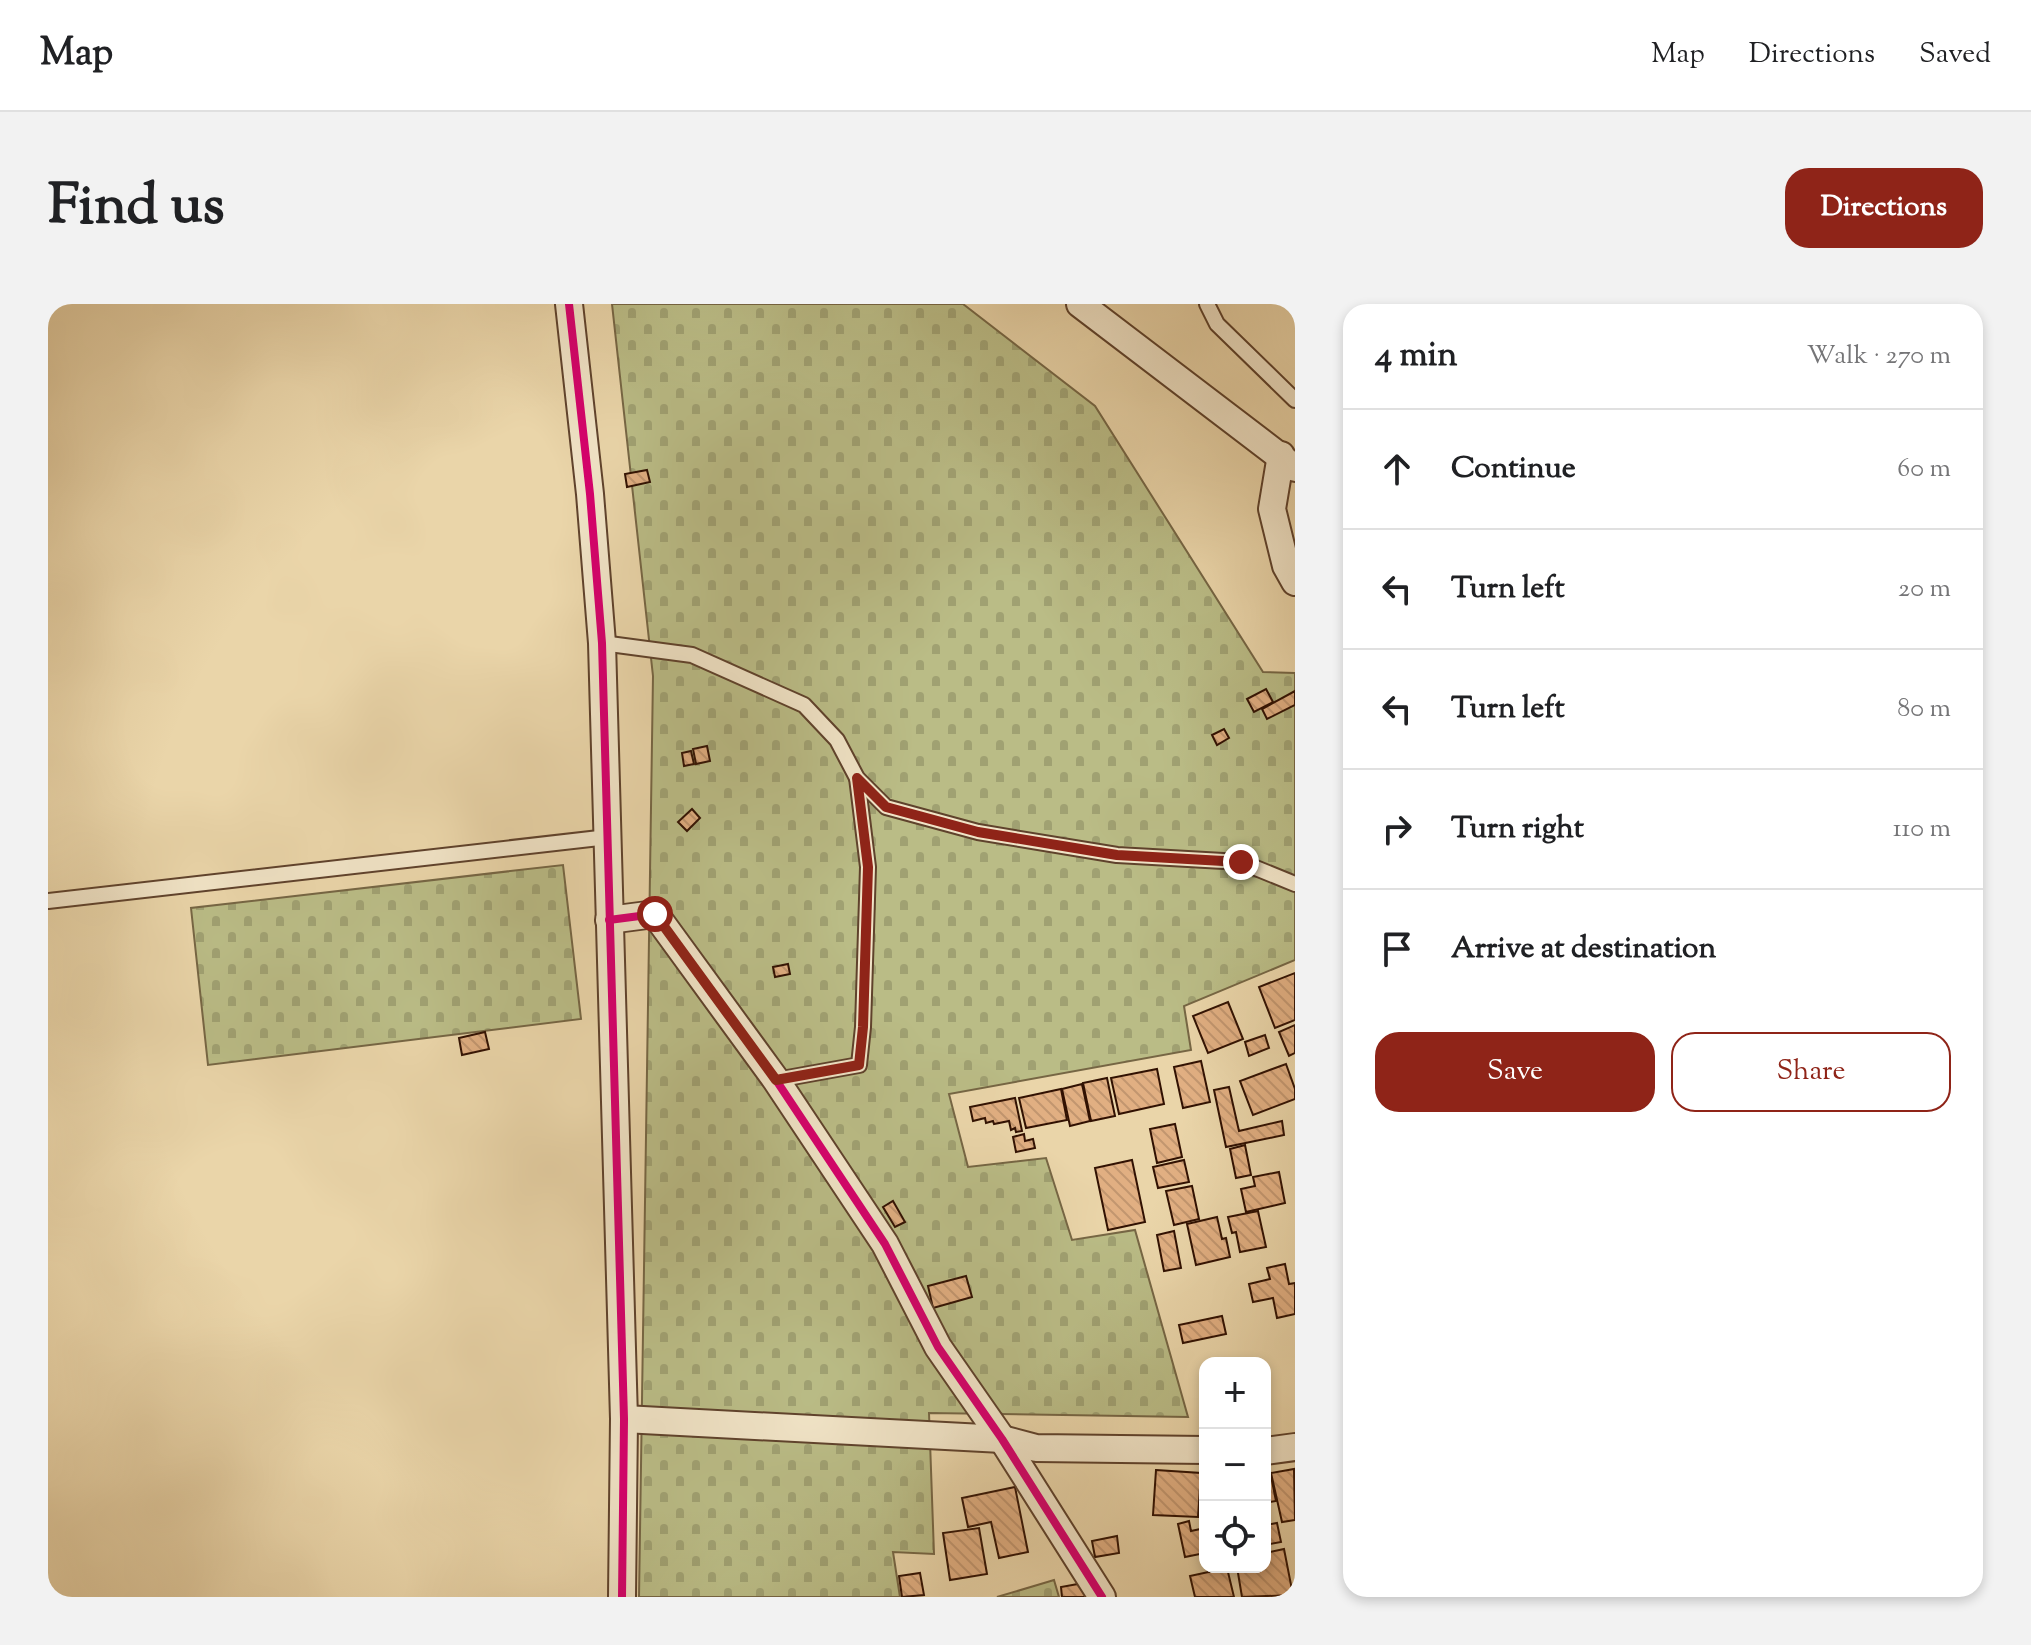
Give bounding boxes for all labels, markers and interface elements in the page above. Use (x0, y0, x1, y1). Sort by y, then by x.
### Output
text: Map (40, 28, 113, 82)
text: Map (1651, 35, 1705, 75)
text: Directions (1749, 35, 1875, 75)
text: Saved (1919, 35, 1991, 75)
text: Find us (48, 168, 224, 249)
button: Directions (1785, 168, 1983, 248)
text: 4 min (1375, 332, 1457, 381)
text: Walk · 270 m (1807, 338, 1951, 375)
icon: ahead (1375, 447, 1419, 491)
text: Continue (1451, 448, 1576, 491)
text: 60 m (1897, 451, 1951, 488)
icon: left (1375, 567, 1419, 611)
text: Turn left (1451, 568, 1565, 611)
text: 20 m (1898, 571, 1951, 608)
icon: left (1375, 687, 1419, 731)
text: Turn left (1451, 688, 1565, 731)
text: 80 m (1897, 691, 1951, 728)
icon: right (1375, 807, 1419, 851)
text: Turn right (1451, 808, 1584, 851)
text: 110 m (1893, 811, 1951, 848)
route end (1223, 844, 1259, 880)
route start (637, 896, 673, 932)
icon: arrive (1375, 927, 1419, 971)
text: Arrive at destination (1451, 928, 1716, 971)
button: Save (1375, 1032, 1655, 1112)
button: Share (1671, 1032, 1951, 1112)
map controls (1199, 1357, 1271, 1573)
button: + (1199, 1357, 1271, 1429)
button: − (1199, 1429, 1271, 1501)
button: locate (1199, 1501, 1271, 1573)

